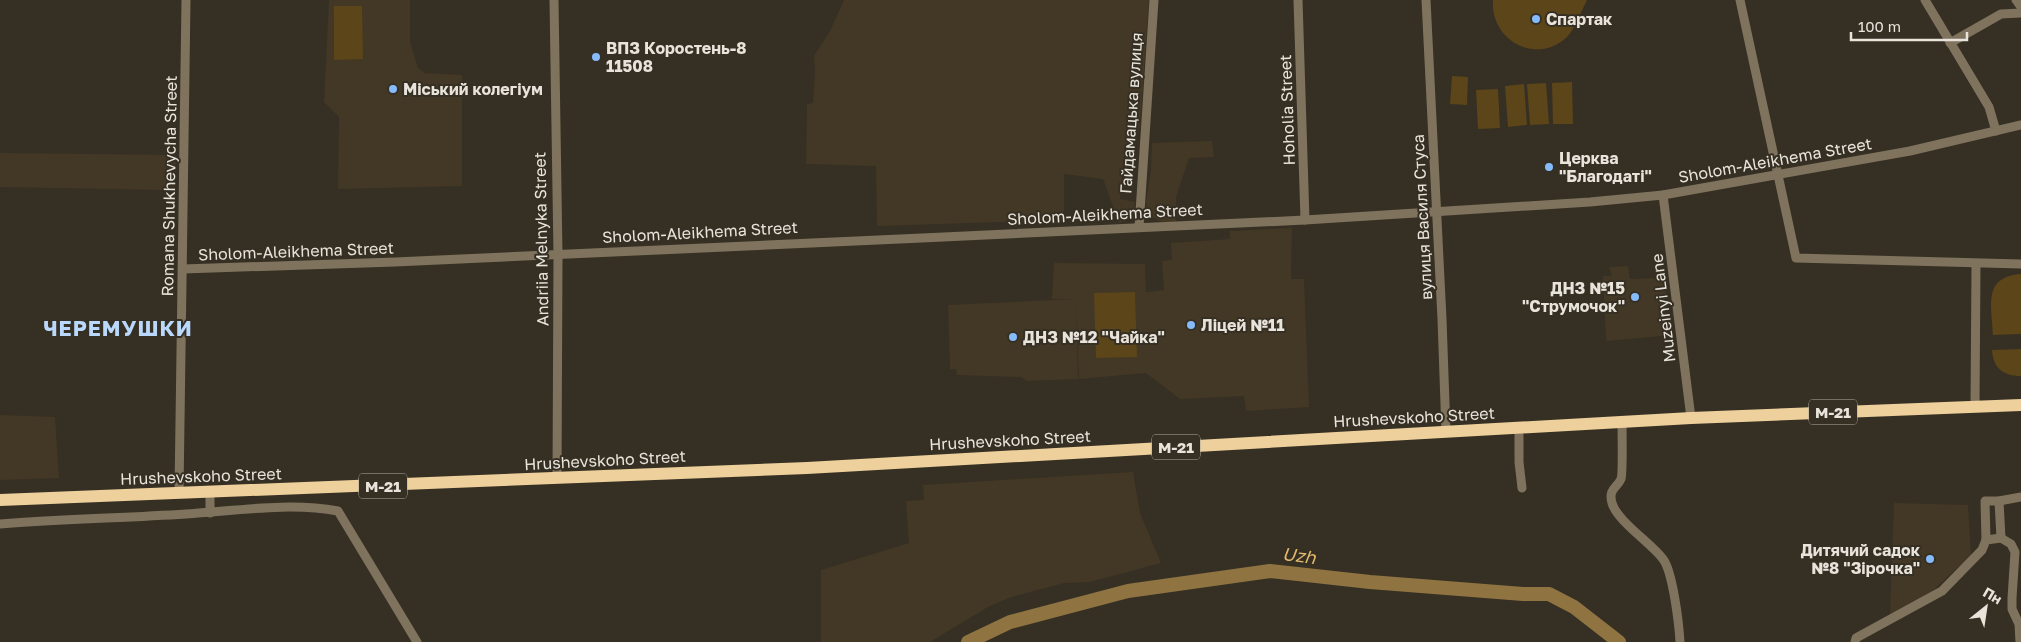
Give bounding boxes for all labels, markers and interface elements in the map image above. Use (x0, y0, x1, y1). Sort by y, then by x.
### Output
place label: Спартак (1546, 9, 1613, 29)
scale bar (1851, 10, 1967, 42)
marker: Спартак (1530, 13, 1542, 25)
text: 100 m (1858, 17, 1901, 35)
street label: Гайдамацька вулиця (1115, 32, 1147, 194)
place label: ВПЗ Коростень-8 11508 (606, 38, 746, 76)
marker: ВПЗ Коростень-8 11508 (590, 51, 602, 63)
street label: Hoholia Street (1275, 54, 1299, 166)
street label: Romana Shukhevycha Street (157, 75, 181, 297)
place label: Міський колегіум (403, 79, 543, 99)
marker: Міський колегіум (387, 83, 399, 95)
street label: Sholom-Aleikhema Street (1677, 133, 1873, 187)
street label: вулиця Василя Стуса (1408, 134, 1436, 300)
place label: Церква "Благодаті" (1559, 148, 1652, 186)
street label: Andriia Melnyka Street (529, 152, 553, 326)
marker: Церква "Благодаті" (1543, 161, 1555, 173)
street label: Sholom-Aleikhema Street (1007, 199, 1203, 229)
street label: Sholom-Aleikhema Street (602, 217, 798, 247)
street label: Sholom-Aleikhema Street (198, 238, 394, 264)
street label: Muzeinyi Lane (1646, 252, 1680, 364)
place label: ДНЗ №15 "Струмочок" (1522, 278, 1625, 316)
marker: ДНЗ №15 "Струмочок" (1629, 291, 1641, 303)
district label: ЧЕРЕМУШКИ (43, 315, 193, 341)
place label: Ліцей №11 (1201, 315, 1285, 335)
marker: Ліцей №11 (1185, 319, 1197, 331)
place label: ДНЗ №12 "Чайка" (1023, 327, 1165, 347)
marker: ДНЗ №12 "Чайка" (1007, 331, 1019, 343)
road number: М-21 (1809, 400, 1857, 424)
street label: Hrushevskoho Street (1333, 403, 1495, 431)
street label: Hrushevskoho Street (929, 426, 1091, 454)
road number: М-21 (1152, 434, 1200, 460)
street label: Hrushevskoho Street (524, 446, 686, 474)
street label: Hrushevskoho Street (120, 463, 282, 489)
road number: М-21 (359, 474, 407, 498)
place label: Дитячий садок №8 "Зірочка" (1801, 540, 1921, 578)
water label: Uzh (1281, 542, 1318, 568)
marker: Дитячий садок №8 "Зірочка" (1924, 553, 1936, 565)
north arrow (1961, 582, 2011, 632)
text: Пн (1980, 583, 2005, 607)

